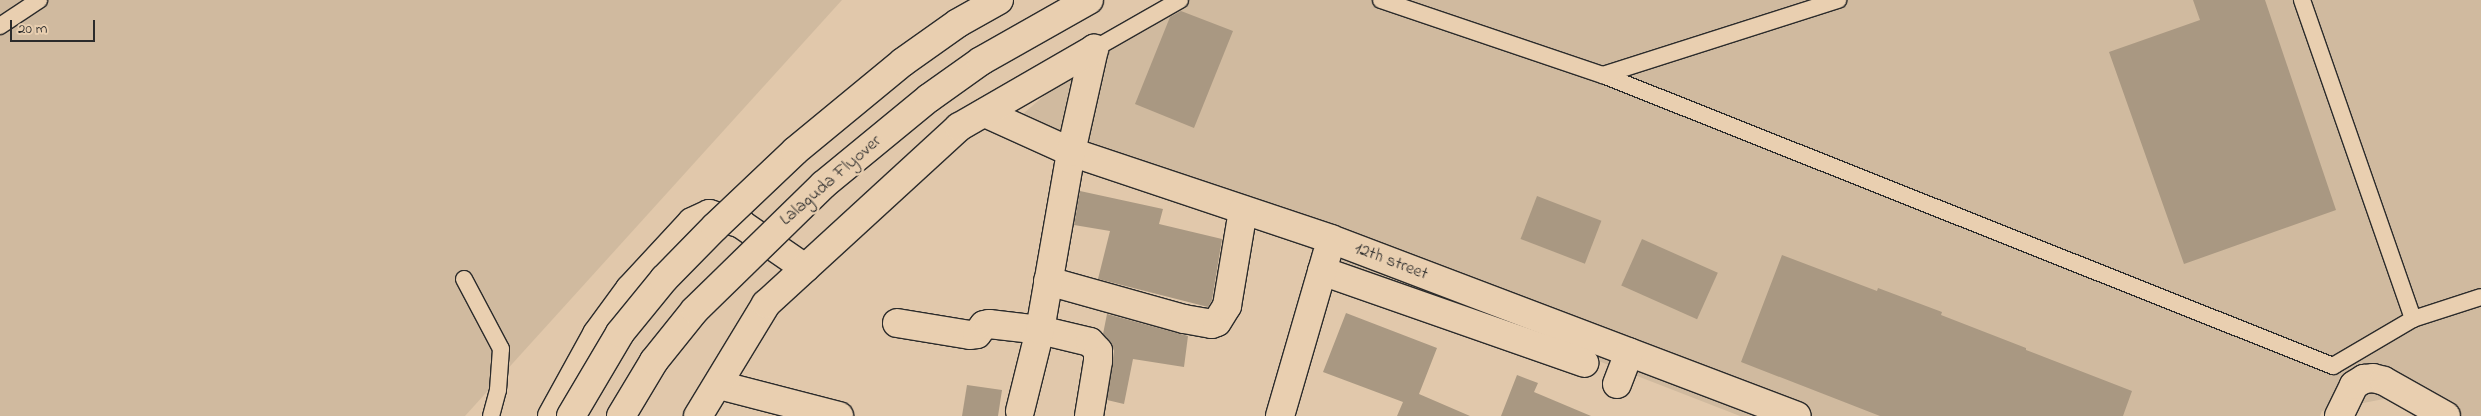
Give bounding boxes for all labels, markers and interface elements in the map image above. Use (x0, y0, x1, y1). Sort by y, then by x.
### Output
scale bar (12, 10, 98, 42)
text: 20 m (18, 18, 47, 40)
street label: Lalaguda Flyover (776, 131, 886, 231)
street label: 12th street (1351, 238, 1431, 286)

